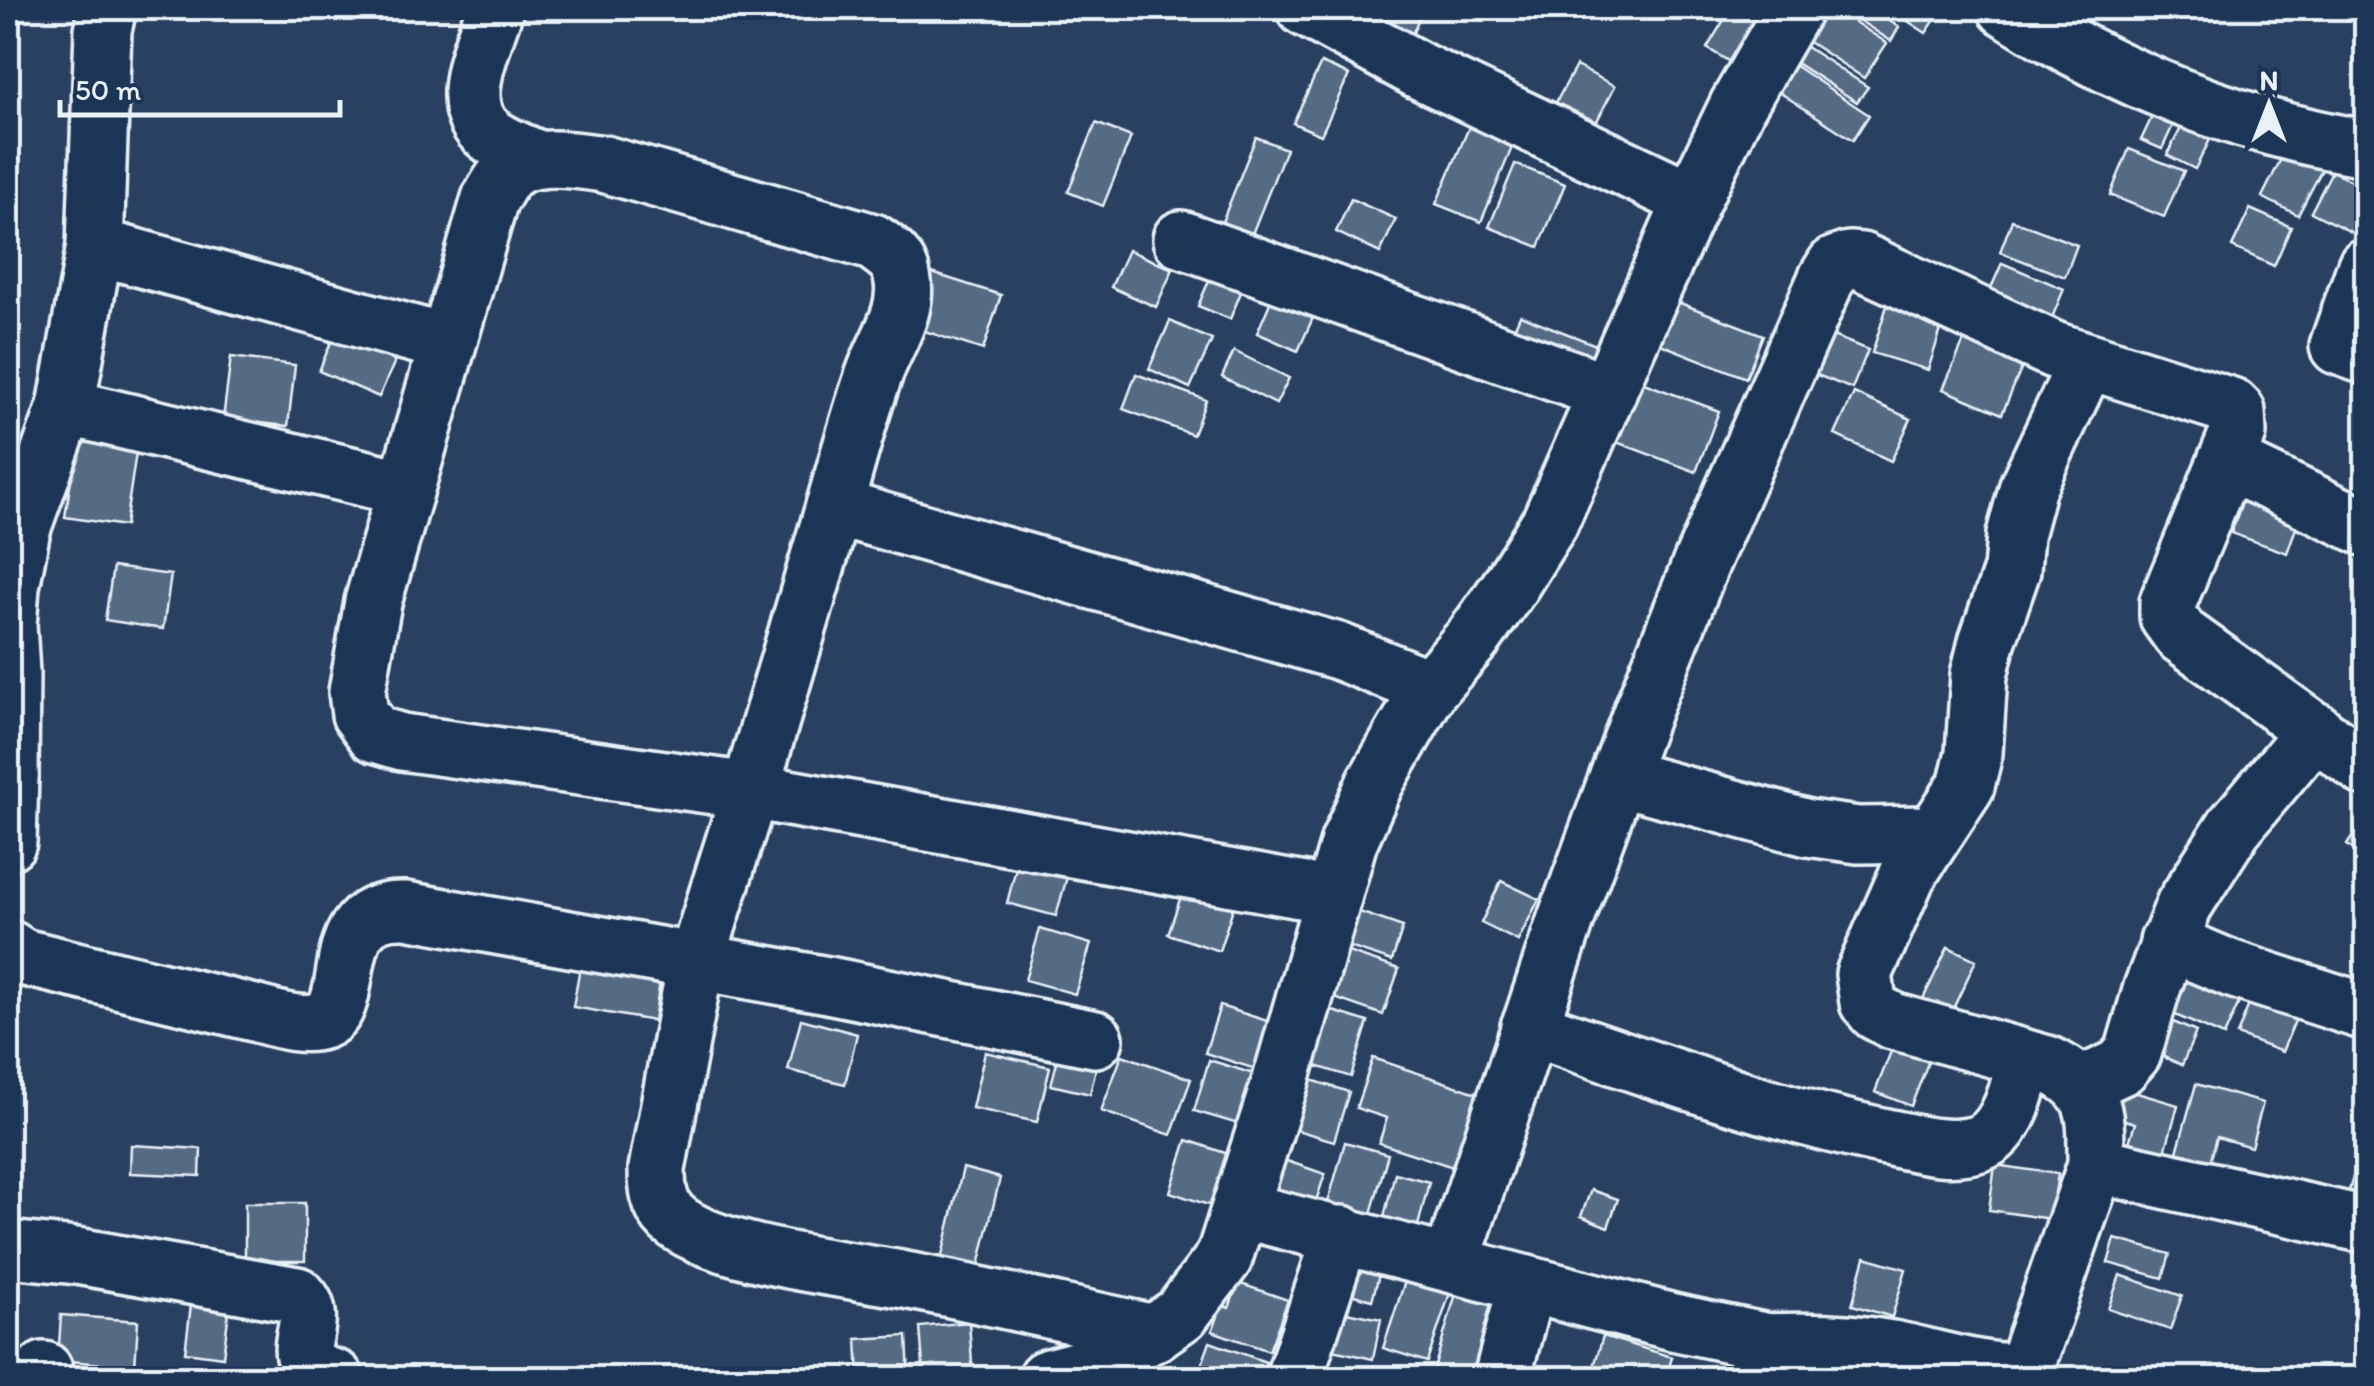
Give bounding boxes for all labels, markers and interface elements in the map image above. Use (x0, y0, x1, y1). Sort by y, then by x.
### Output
scale bar (60, 55, 340, 117)
north arrow (2219, 55, 2319, 155)
text: N (2260, 63, 2278, 97)
text: 50 m (75, 71, 141, 108)

